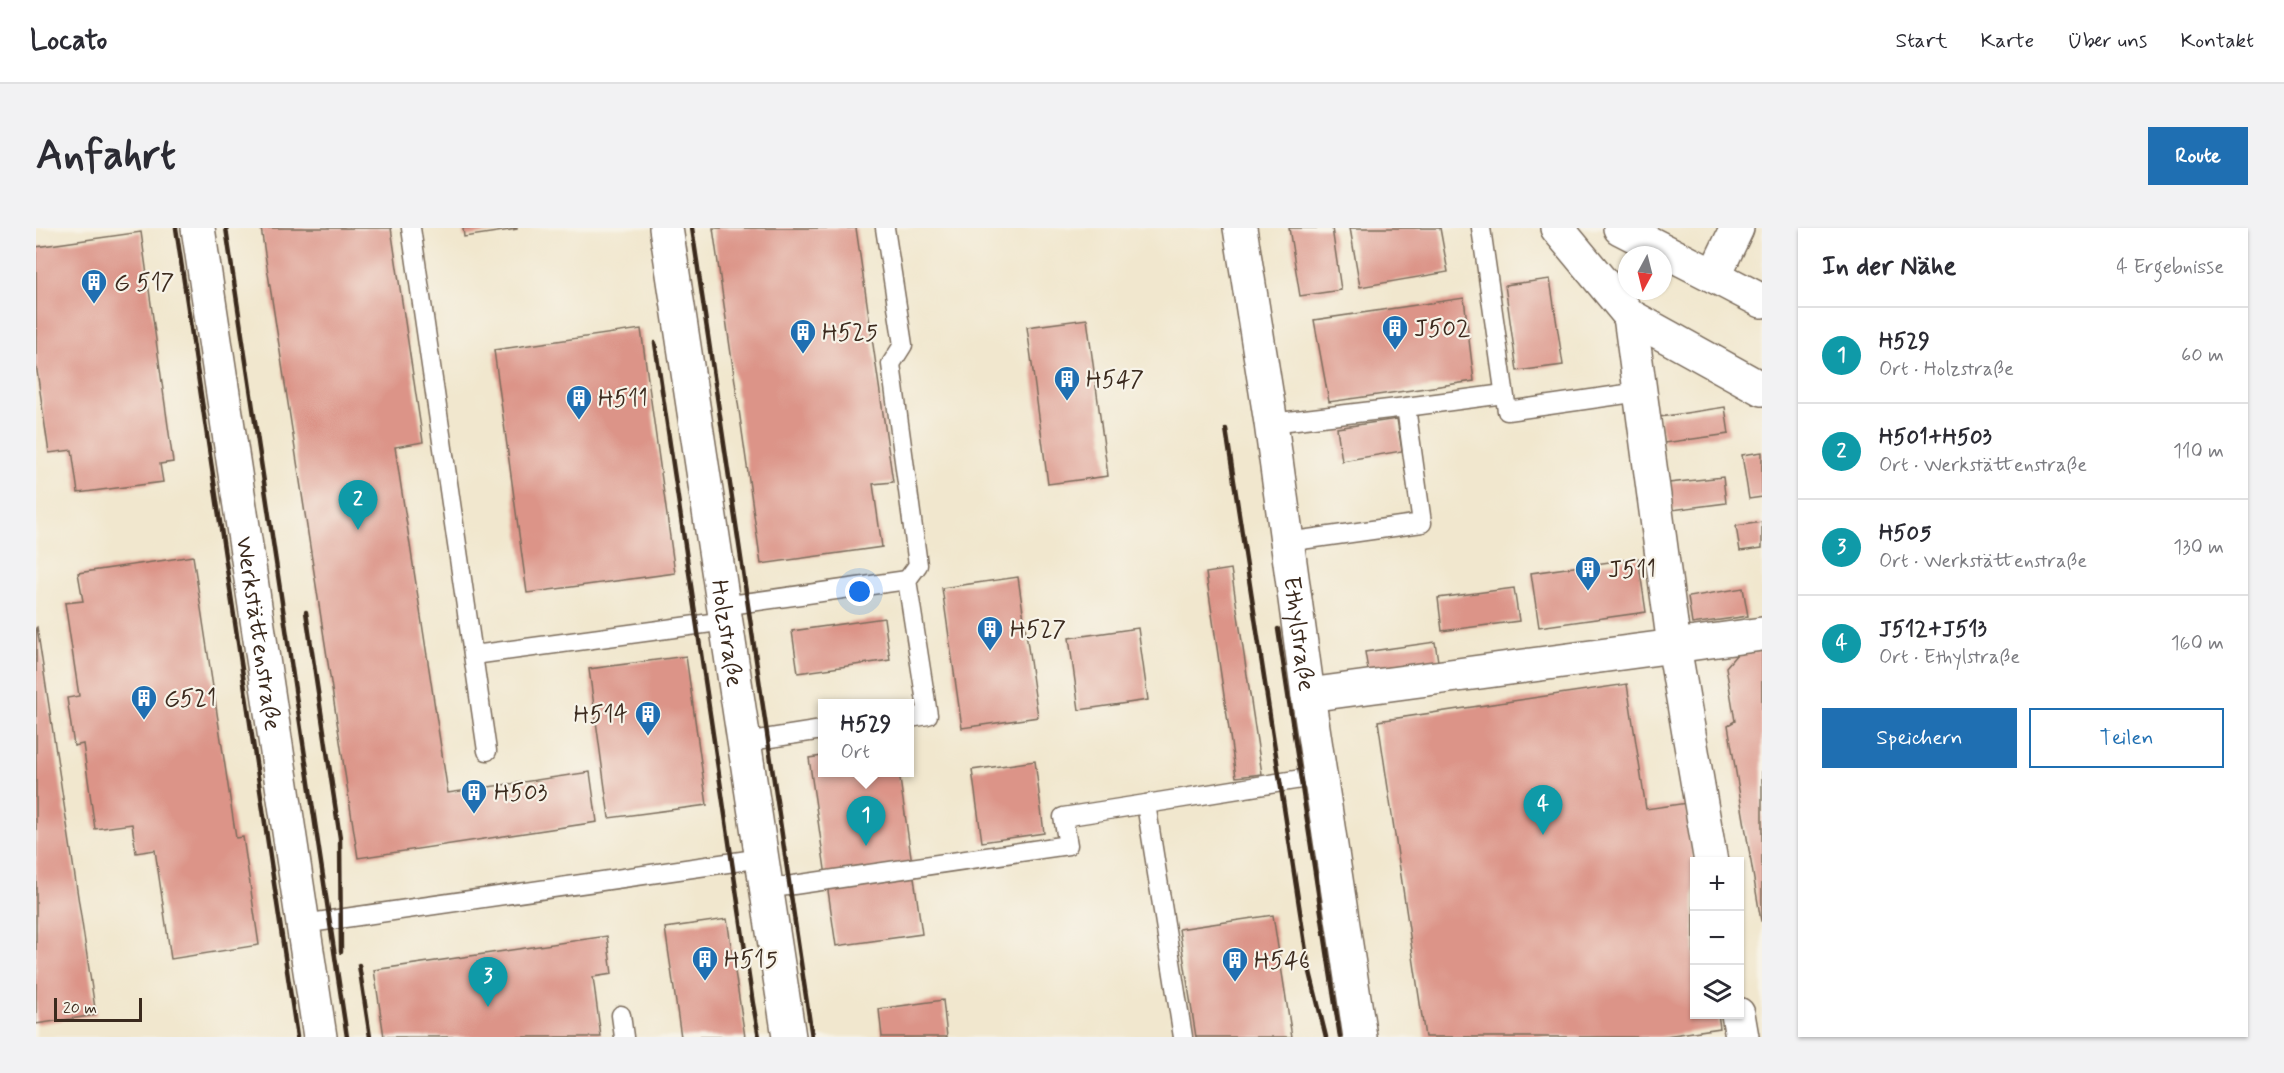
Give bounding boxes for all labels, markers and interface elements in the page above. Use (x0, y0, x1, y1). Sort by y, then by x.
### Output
text: Locato (30, 23, 107, 60)
text: Start (1896, 27, 1948, 55)
text: Karte (1981, 27, 2034, 55)
text: Über uns (2067, 27, 2147, 55)
text: Kontakt (2180, 27, 2254, 55)
button: Route (2148, 127, 2248, 185)
text: Anfahrt (36, 129, 176, 184)
north arrow (1618, 246, 1672, 300)
text: In der Nähe (1822, 250, 1956, 284)
text: 4 Ergebnisse (2116, 254, 2224, 281)
building icon: G 517 (79, 267, 109, 305)
place label: G 517 (114, 268, 174, 299)
building icon: J502 (1380, 313, 1410, 351)
place label: J502 (1414, 314, 1470, 345)
building icon: H525 (788, 317, 818, 355)
place label: H525 (822, 318, 878, 349)
text: H529 (1879, 328, 1930, 356)
text: 1 (1837, 342, 1846, 369)
text: 60 m (2181, 342, 2224, 369)
text: Ort · Holzstraße (1879, 356, 2014, 383)
building icon: H547 (1052, 364, 1082, 402)
place label: H547 (1086, 365, 1144, 396)
building icon: H511 (564, 383, 594, 421)
place label: H511 (598, 384, 648, 415)
text: H501+H503 (1879, 424, 1992, 452)
text: 2 (1837, 438, 1846, 465)
text: 110 m (2173, 438, 2224, 465)
text: Ort · Werkstättenstraße (1879, 452, 2087, 479)
pin: 2 (338, 480, 378, 530)
text: H505 (1879, 520, 1931, 548)
street label: Werkstättenstraße (228, 534, 288, 733)
text: 3 (1837, 534, 1846, 561)
text: 130 m (2173, 534, 2224, 561)
text: Ort · Werkstättenstraße (1879, 548, 2087, 575)
building icon: J511 (1573, 554, 1603, 592)
place label: J511 (1608, 555, 1656, 586)
street label: Ethylstraße (1275, 574, 1321, 693)
your location (845, 577, 874, 606)
street label: Holzstraße (703, 578, 750, 689)
building icon: H527 (975, 614, 1005, 652)
place label: H527 (1010, 615, 1066, 646)
text: J512+J513 (1879, 616, 1987, 644)
text: 4 (1836, 630, 1847, 657)
text: 160 m (2171, 630, 2224, 657)
text: Ort · Ethylstraße (1879, 644, 2020, 671)
building icon: G521 (129, 683, 159, 721)
place label: G521 (164, 684, 216, 715)
building icon: H514 (633, 699, 663, 737)
popup (818, 699, 914, 777)
place label: H514 (573, 700, 628, 731)
button: Speichern (1822, 708, 2017, 768)
button: Teilen (2029, 708, 2224, 768)
text: H529 (841, 711, 891, 739)
text: Ort (841, 739, 870, 766)
building icon: H503 (459, 777, 489, 815)
place label: H503 (494, 778, 548, 809)
pin: 4 (1524, 786, 1562, 835)
pin: 1 (846, 796, 886, 846)
map controls (1690, 857, 1744, 1019)
button: + (1690, 857, 1744, 911)
button: − (1690, 911, 1744, 965)
building icon: H515 (690, 944, 720, 982)
place label: H515 (724, 945, 778, 976)
building icon: H546 (1220, 945, 1250, 983)
place label: H546 (1254, 946, 1310, 977)
pin: 3 (468, 958, 508, 1007)
button: layers (1690, 965, 1744, 1019)
scale bar (54, 995, 142, 1022)
text: 20 m (63, 998, 97, 1019)

